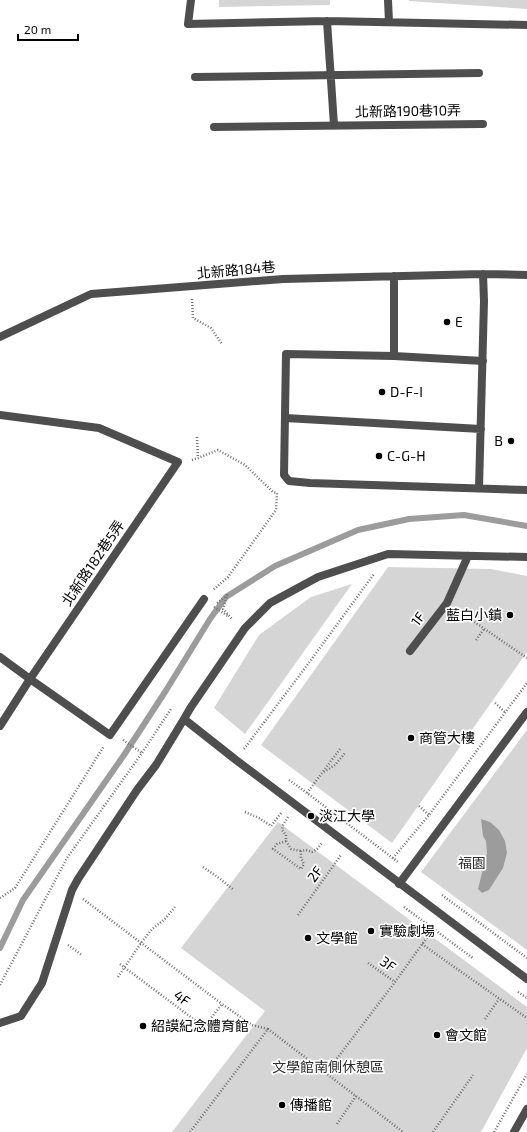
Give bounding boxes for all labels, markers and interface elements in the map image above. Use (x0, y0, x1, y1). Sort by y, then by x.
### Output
scale bar (18, 16, 78, 42)
text: 20 m (24, 22, 51, 36)
street label: 北新路190巷10弄 (355, 101, 461, 120)
street label: 北新路184巷 (196, 258, 276, 281)
place label: E (455, 313, 463, 330)
marker: E (442, 317, 452, 327)
place label: D-F-I (390, 383, 423, 400)
marker: D-F-I (377, 387, 387, 397)
place label: B (494, 432, 503, 449)
marker: B (506, 436, 516, 446)
place label: C-G-H (387, 447, 426, 464)
marker: C-G-H (374, 451, 384, 461)
street label: 北新路182巷5弄 (58, 517, 127, 609)
place label: 藍白小鎮 (446, 606, 502, 623)
street label: 1F (407, 608, 429, 629)
marker: 藍白小鎮 (505, 610, 515, 620)
place label: 商管大樓 (419, 729, 475, 746)
marker: 商管大樓 (406, 733, 416, 743)
place label: 淡江大學 (319, 807, 375, 824)
marker: 淡江大學 (306, 811, 316, 821)
park label: 福園 (458, 854, 486, 871)
street label: 2F (303, 862, 326, 885)
place label: 實驗劇場 (379, 922, 435, 939)
marker: 實驗劇場 (366, 926, 376, 936)
place label: 文學館 (316, 929, 358, 946)
marker: 文學館 (303, 933, 313, 943)
street label: 3F (377, 952, 400, 975)
street label: 4F (171, 986, 194, 1010)
place label: 紹謨紀念體育館 (151, 1017, 249, 1034)
marker: 紹謨紀念體育館 (138, 1021, 148, 1031)
place label: 會文館 (445, 1026, 487, 1043)
marker: 會文館 (432, 1030, 442, 1040)
park label: 文學館南側休憩區 (272, 1058, 384, 1075)
place label: 傳播館 (290, 1096, 332, 1113)
marker: 傳播館 (277, 1100, 287, 1110)

